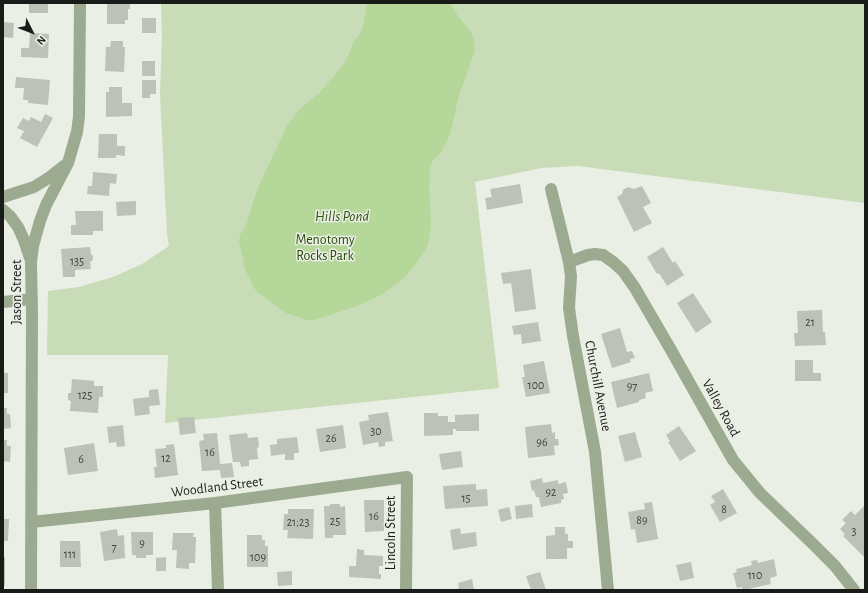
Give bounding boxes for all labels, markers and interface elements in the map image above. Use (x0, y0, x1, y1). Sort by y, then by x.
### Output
north arrow (12, 12, 52, 52)
text: N (35, 34, 48, 47)
water label: Hills Pond (315, 207, 369, 225)
park label: Menotomy Rocks Park (295, 232, 355, 264)
house number: 135 (70, 254, 84, 268)
street label: Jason Street (9, 260, 25, 324)
house number: 21 (805, 315, 815, 329)
street label: Churchill Avenue (581, 339, 615, 433)
street label: Valley Road (698, 376, 744, 440)
house number: 100 (528, 378, 544, 392)
house number: 97 (627, 379, 637, 393)
house number: 125 (78, 388, 92, 402)
house number: 30 (370, 424, 382, 438)
house number: 26 (325, 431, 337, 445)
house number: 96 (536, 435, 548, 449)
house number: 16 (205, 445, 215, 459)
house number: 12 (161, 451, 171, 465)
house number: 6 (78, 452, 84, 466)
street label: Woodland Street (170, 473, 264, 501)
house number: 92 (545, 485, 557, 499)
house number: 15 (461, 491, 471, 505)
street label: Lincoln Street (383, 496, 399, 570)
house number: 8 (721, 502, 727, 516)
house number: 16 (369, 509, 379, 523)
house number: 89 (636, 513, 648, 527)
house number: 25 (330, 514, 340, 528)
house number: 21;23 (287, 515, 309, 529)
house number: 3 (852, 524, 856, 538)
house number: 9 (139, 536, 145, 550)
house number: 7 (111, 540, 117, 554)
house number: 111 (64, 547, 76, 561)
house number: 109 (250, 550, 266, 564)
house number: 110 (748, 568, 762, 582)

